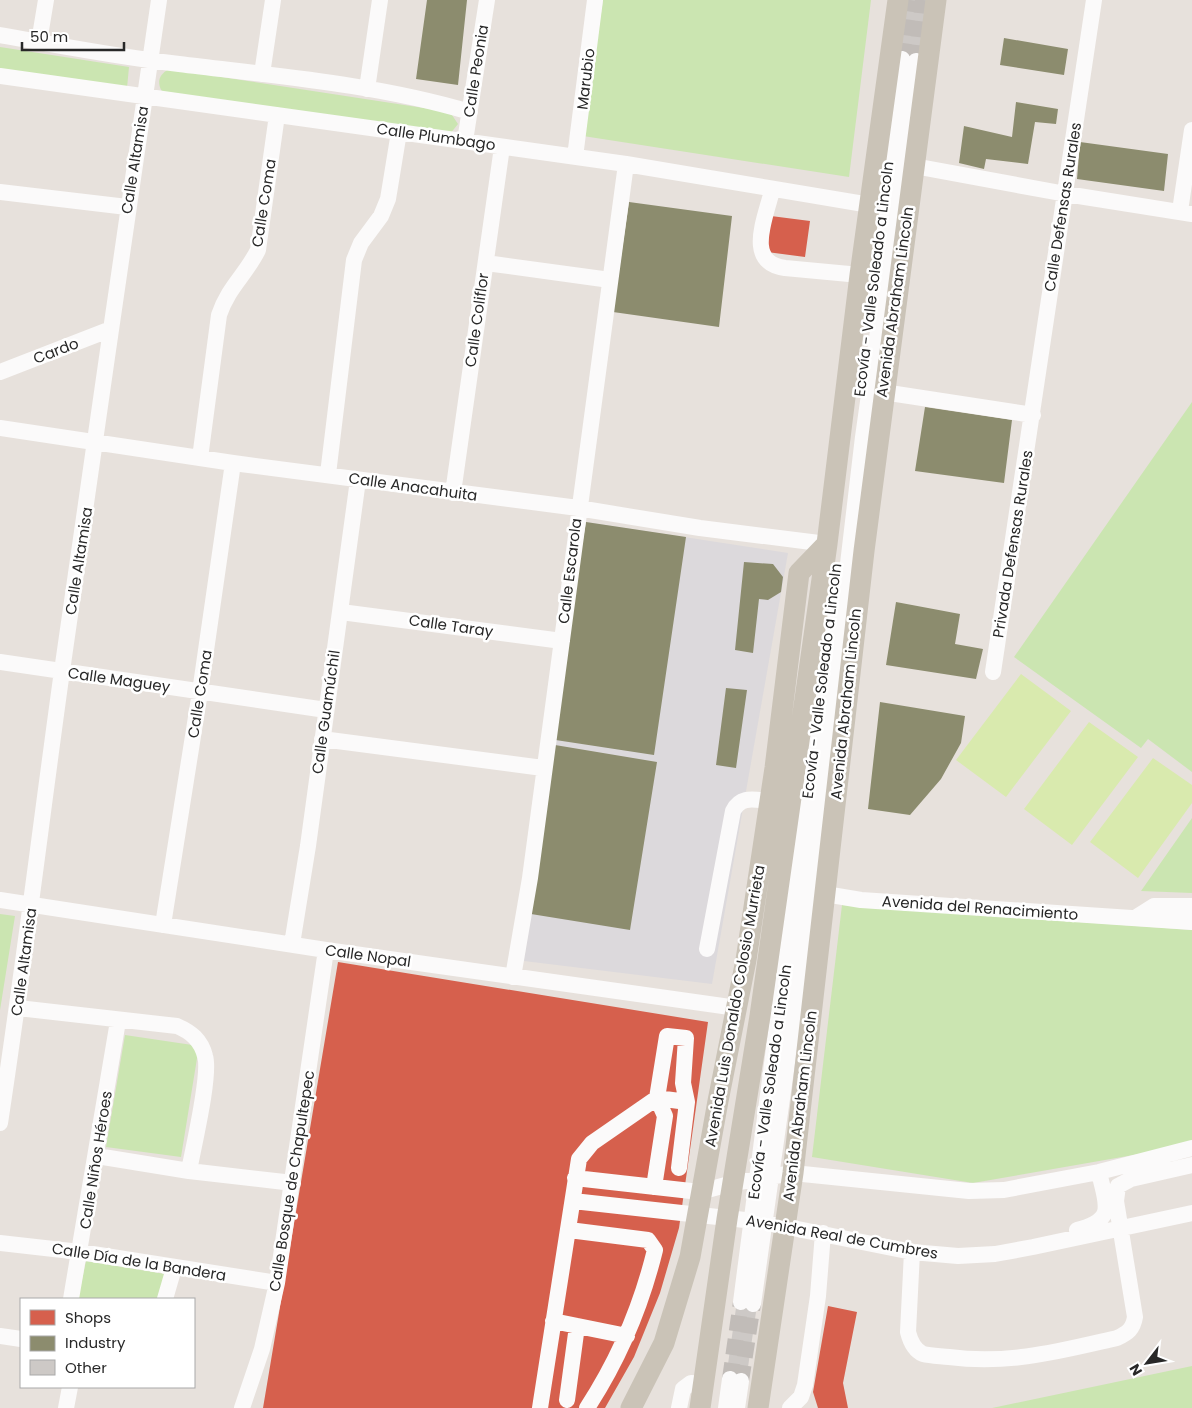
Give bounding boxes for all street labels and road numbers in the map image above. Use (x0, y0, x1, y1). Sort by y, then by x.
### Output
street label: Calle Peonia (458, 23, 493, 119)
street label: Marubio (571, 47, 600, 111)
street label: Calle Altamisa (116, 104, 153, 215)
street label: Calle Plumbago (375, 118, 497, 155)
street label: Calle Defensas Rurales (1039, 121, 1086, 293)
street label: Calle Coma (246, 157, 281, 249)
street label: Ecovía - Valle Soleado a Lincoln (849, 160, 898, 398)
street label: Avenida Abraham Lincoln (871, 205, 918, 399)
street label: Calle Coliflor (460, 271, 494, 368)
street label: Cardo (30, 332, 82, 369)
street label: Privada Defensas Rurales (987, 448, 1038, 639)
street label: Calle Anacahuita (347, 467, 479, 506)
street label: Calle Altamisa (60, 505, 97, 616)
street label: Calle Escarola (553, 517, 586, 625)
street label: Ecovía - Valle Soleado a Lincoln (797, 562, 846, 800)
street label: Avenida Abraham Lincoln (825, 607, 866, 801)
street label: Calle Taray (408, 609, 495, 642)
street label: Calle Coma (182, 648, 217, 740)
street label: Calle Guamúchil (306, 649, 345, 775)
street label: Calle Maguey (67, 662, 172, 697)
street label: Avenida Luis Donaldo Colosio Murrieta (699, 863, 770, 1149)
street label: Avenida del Renacimiento (881, 890, 1079, 925)
street label: Calle Altamisa (6, 907, 41, 1017)
street label: Calle Nopal (324, 939, 412, 972)
street label: Ecovía - Valle Soleado a Lincoln (743, 963, 796, 1201)
street label: Avenida Abraham Lincoln (777, 1009, 822, 1203)
street label: Calle Bosque de Chapultepec (264, 1069, 319, 1293)
street label: Calle Niños Héroes (74, 1089, 117, 1231)
street label: Avenida Real de Cumbres (744, 1209, 940, 1264)
street label: Calle Día de la Bandera (50, 1237, 228, 1286)

